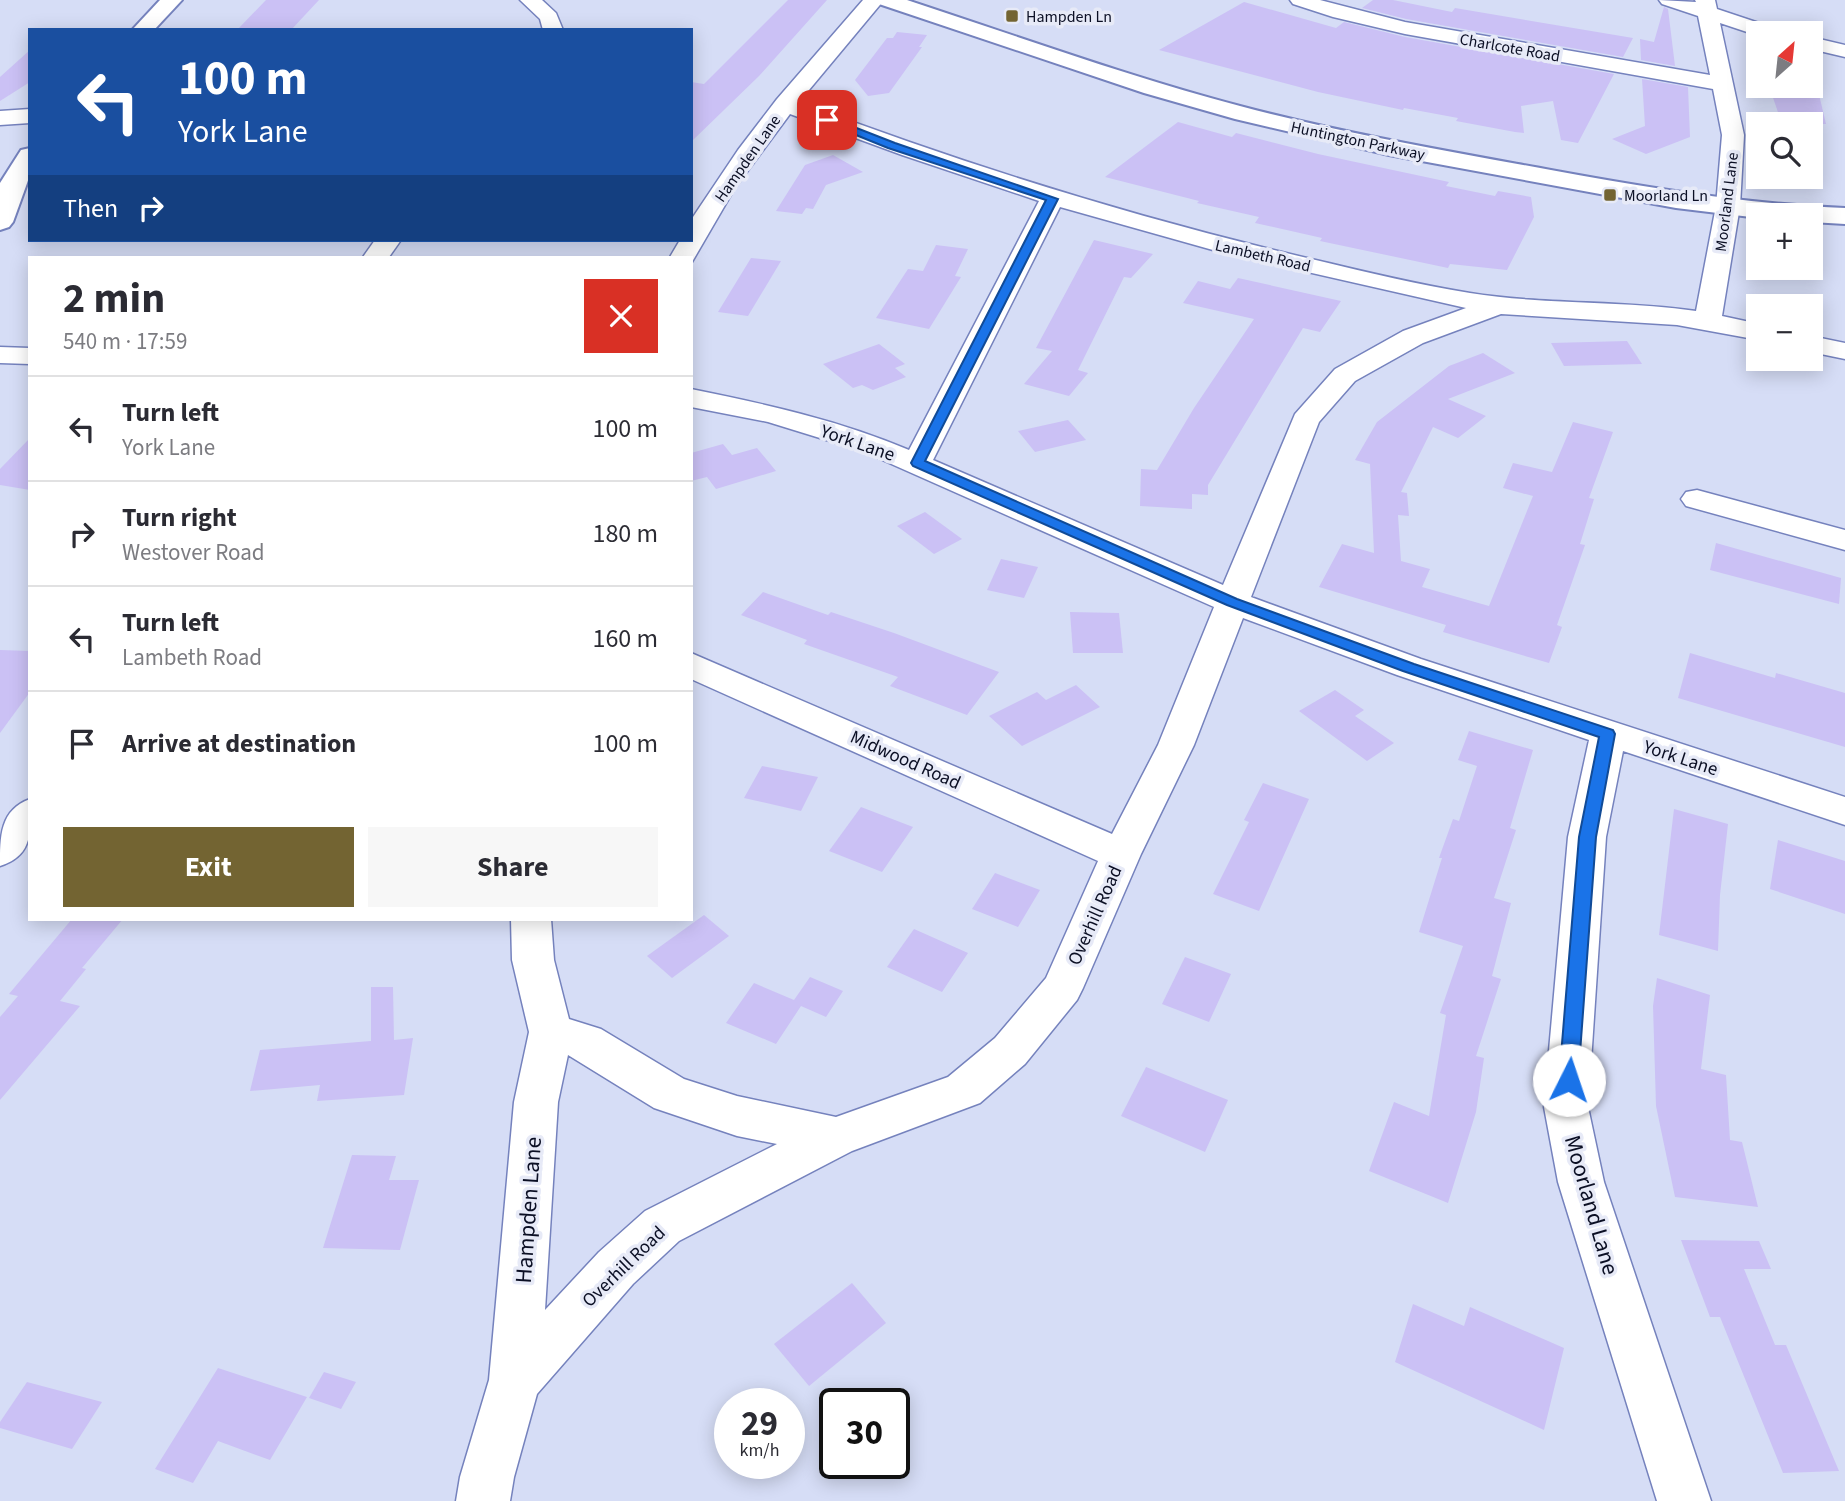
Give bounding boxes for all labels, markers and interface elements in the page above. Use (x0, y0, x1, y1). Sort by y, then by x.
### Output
place label: Hampden Ln (1026, 6, 1112, 28)
marker: Hampden Ln (1004, 8, 1020, 24)
north arrow (1746, 21, 1824, 98)
map controls (1746, 21, 1823, 371)
street label: Charlcote Road (1458, 28, 1562, 68)
text: 100 m (178, 44, 307, 114)
icon: left (63, 56, 154, 147)
pin (797, 90, 857, 150)
icon: arrive (808, 101, 846, 139)
text: York Lane (178, 109, 308, 155)
street label: Hampden Lane (710, 110, 786, 207)
button: search (1746, 112, 1823, 189)
street label: Huntington Parkway (1289, 116, 1427, 166)
street label: Moorland Lane (1710, 151, 1744, 253)
place label: Moorland Ln (1624, 185, 1708, 207)
marker: Moorland Ln (1602, 187, 1618, 203)
icon: right (132, 189, 170, 227)
text: Then (63, 190, 118, 227)
button: + (1746, 203, 1823, 280)
street label: Lambeth Road (1213, 234, 1313, 278)
text: 2 min (63, 269, 165, 329)
button: close (584, 279, 658, 353)
button: − (1746, 294, 1823, 371)
text: 540 m · 17:59 (63, 325, 187, 358)
text: Turn left (122, 394, 219, 431)
icon: left (63, 410, 101, 448)
text: 100 m (592, 410, 658, 447)
street label: York Lane (816, 418, 898, 469)
text: York Lane (122, 431, 215, 464)
text: Turn right (122, 499, 237, 536)
icon: right (63, 515, 101, 553)
text: 180 m (592, 515, 658, 552)
text: Westover Road (122, 536, 265, 569)
text: Turn left (122, 604, 219, 641)
icon: left (63, 620, 101, 658)
text: 160 m (592, 620, 658, 657)
text: Lambeth Road (122, 641, 262, 674)
street label: Midwood Road (846, 724, 965, 797)
icon: arrive (63, 725, 101, 763)
text: Arrive at destination (122, 725, 356, 762)
text: 100 m (592, 725, 658, 762)
street label: York Lane (1639, 733, 1721, 783)
button: Exit (63, 827, 354, 907)
button: Share (368, 827, 658, 907)
street label: Overhill Road (1061, 861, 1129, 970)
position arrow (1532, 1043, 1606, 1117)
street label: Moorland Lane (1556, 1131, 1627, 1279)
street label: Hampden Lane (507, 1136, 550, 1284)
street label: Overhill Road (576, 1220, 672, 1314)
speed limit sign: 30 (819, 1388, 910, 1479)
text: 29 (741, 1399, 778, 1449)
text: km/h (740, 1438, 779, 1463)

